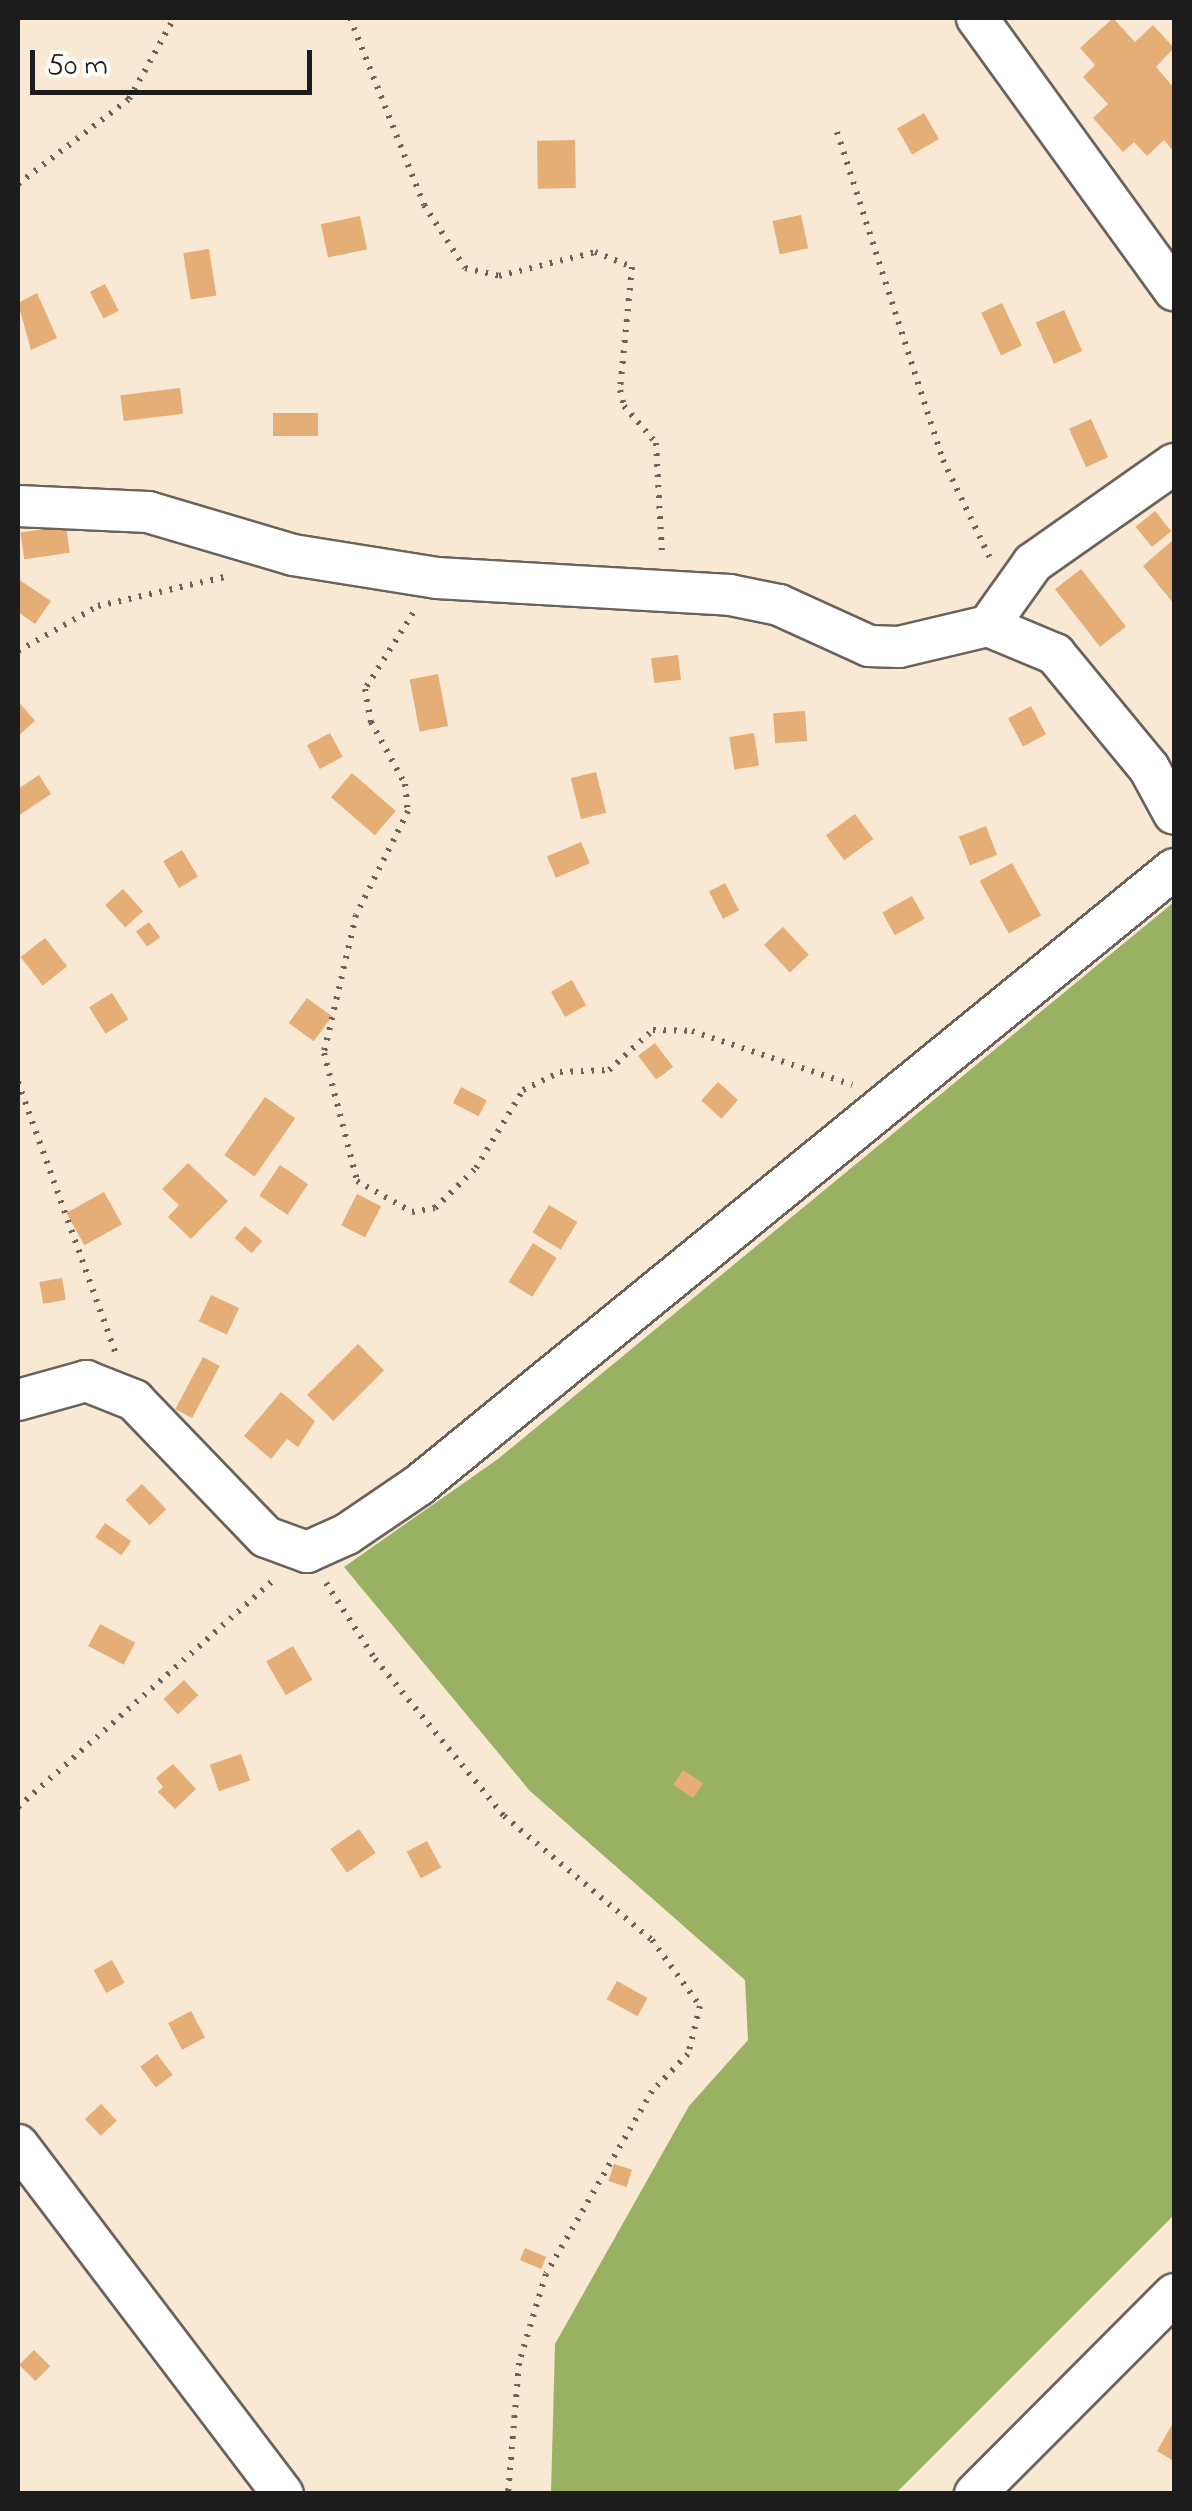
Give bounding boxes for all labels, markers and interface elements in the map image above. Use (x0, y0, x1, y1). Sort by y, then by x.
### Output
scale bar (35, 30, 318, 92)
text: 50 m (47, 45, 108, 89)

